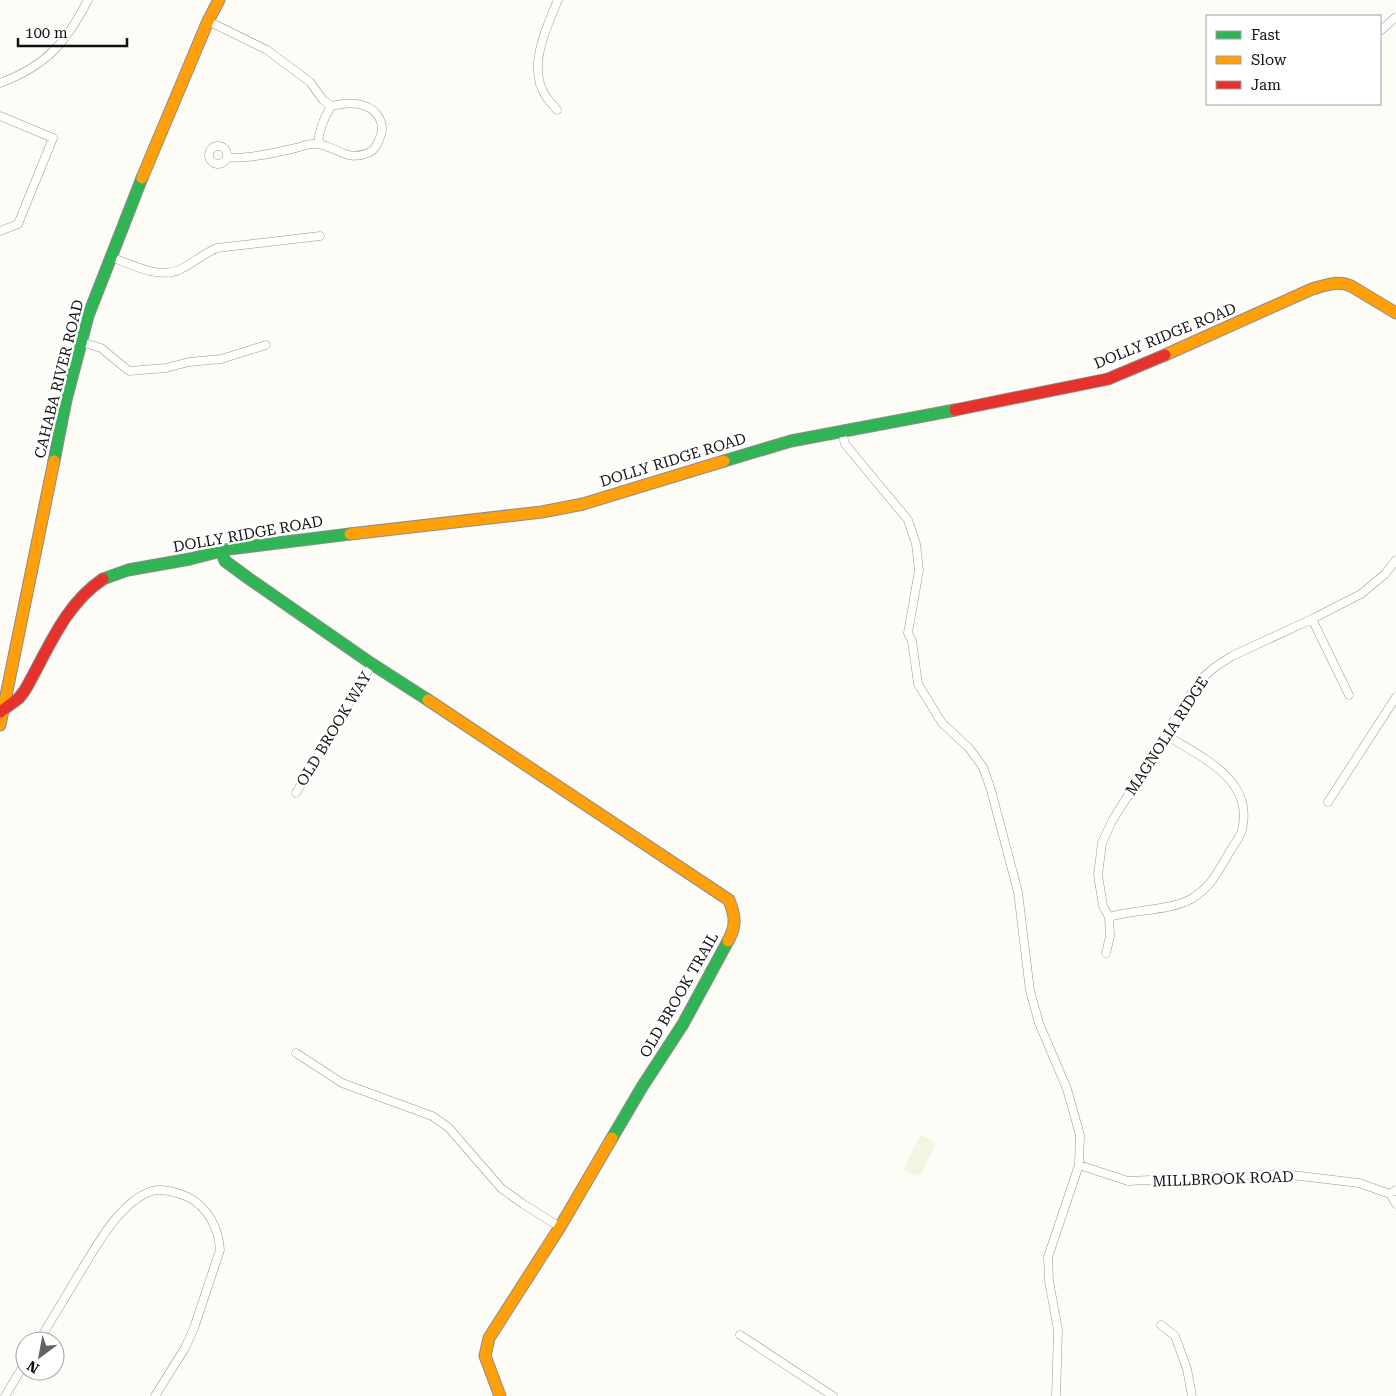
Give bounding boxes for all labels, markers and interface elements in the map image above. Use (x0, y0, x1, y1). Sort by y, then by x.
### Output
scale bar (18, 15, 126, 47)
legend (1206, 15, 1381, 105)
text: 100 m (25, 24, 68, 42)
text: Fast (1251, 26, 1281, 44)
text: Slow (1251, 51, 1287, 69)
text: Jam (1251, 76, 1281, 94)
street label: CAHABA RIVER ROAD (31, 298, 87, 460)
street label: DOLLY RIDGE ROAD (1091, 299, 1239, 373)
street label: DOLLY RIDGE ROAD (598, 429, 748, 491)
street label: DOLLY RIDGE ROAD (172, 512, 324, 556)
street label: OLD BROOK WAY (293, 668, 376, 789)
street label: MAGNOLIA RIDGE (1122, 673, 1212, 799)
street label: OLD BROOK TRAIL (636, 929, 722, 1061)
street label: MILLBROOK ROAD (1152, 1168, 1294, 1190)
north arrow (15, 1331, 65, 1381)
text: N (24, 1357, 42, 1377)

